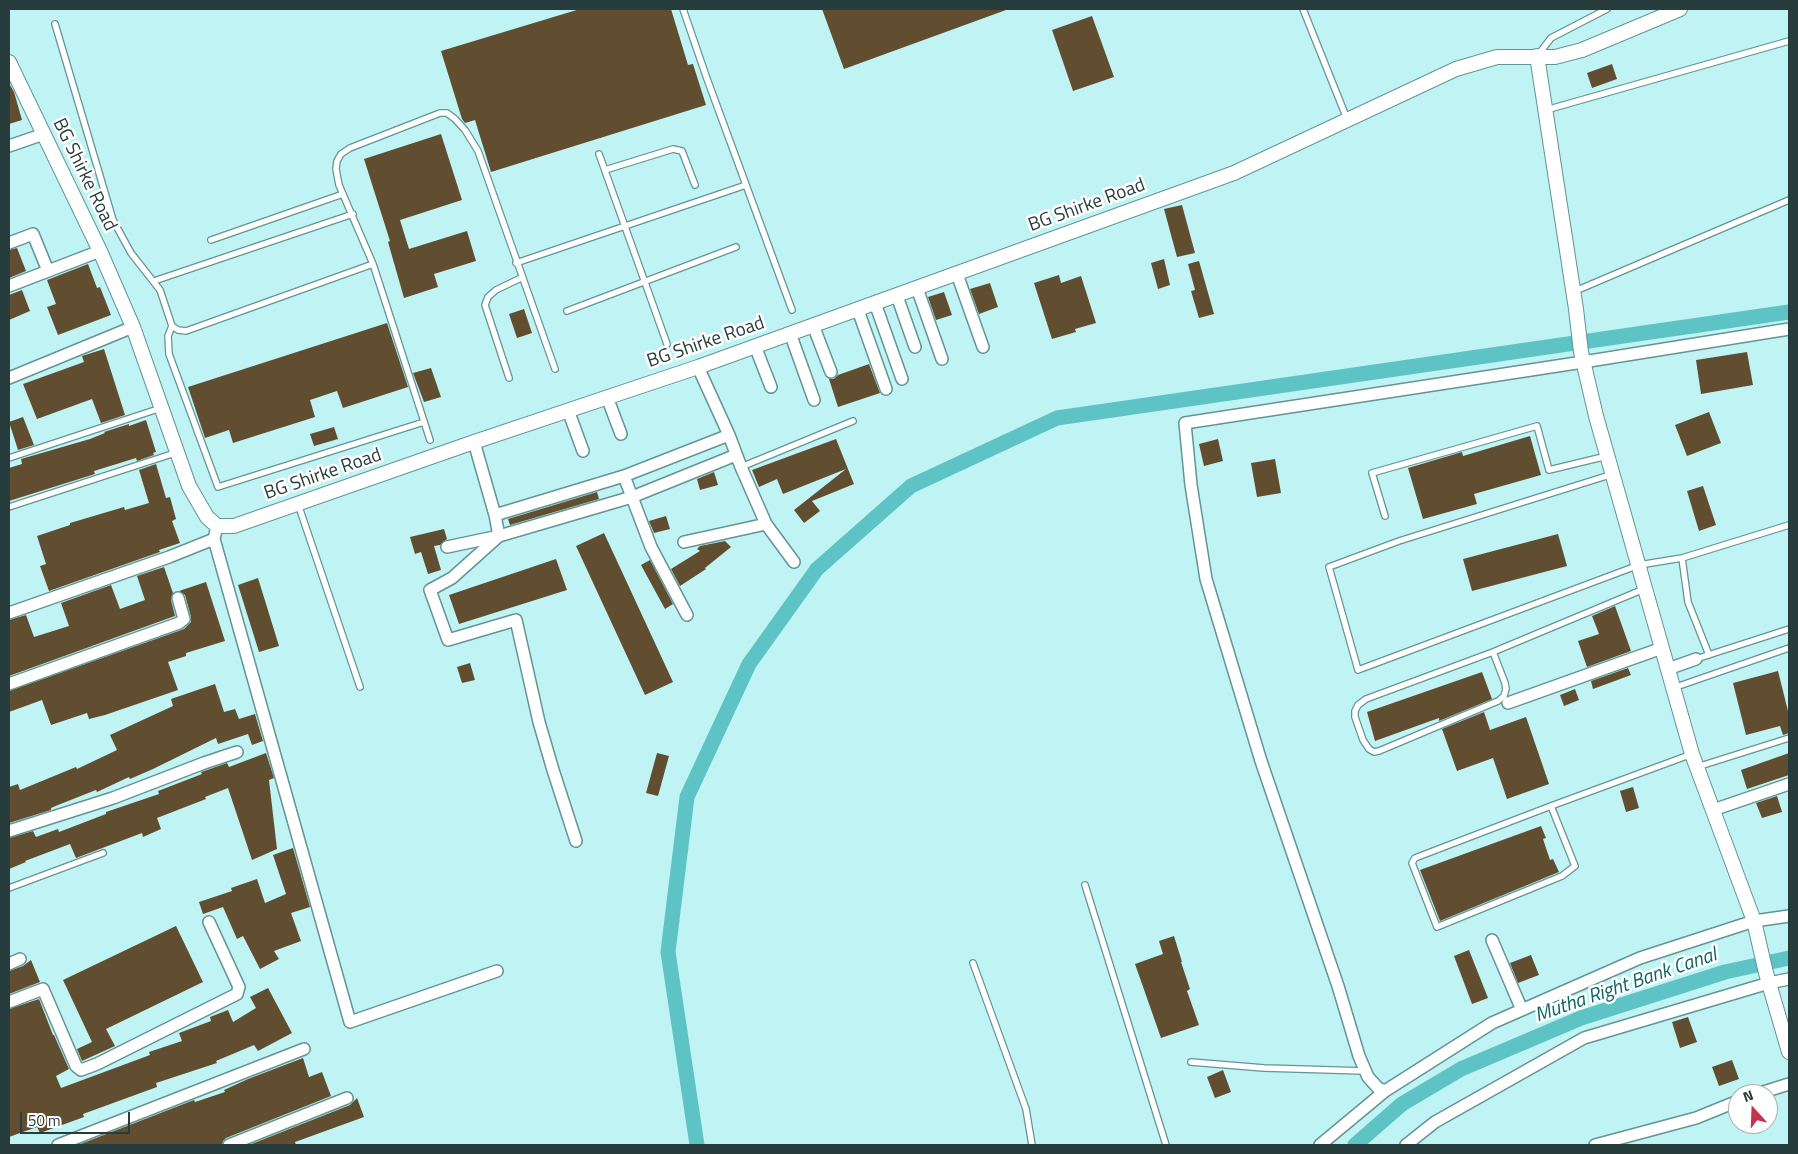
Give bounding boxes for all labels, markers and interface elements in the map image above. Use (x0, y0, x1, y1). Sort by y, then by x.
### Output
street label: BG Shirke Road (47, 115, 121, 235)
street label: BG Shirke Road (1026, 174, 1148, 238)
street label: BG Shirke Road (644, 312, 768, 374)
street label: BG Shirke Road (261, 444, 385, 506)
water label: Mutha Right Bank Canal (1532, 944, 1720, 1028)
north arrow (1728, 1084, 1778, 1134)
text: N (1740, 1084, 1756, 1107)
scale bar (22, 1102, 132, 1134)
text: 50 m (28, 1109, 61, 1132)

